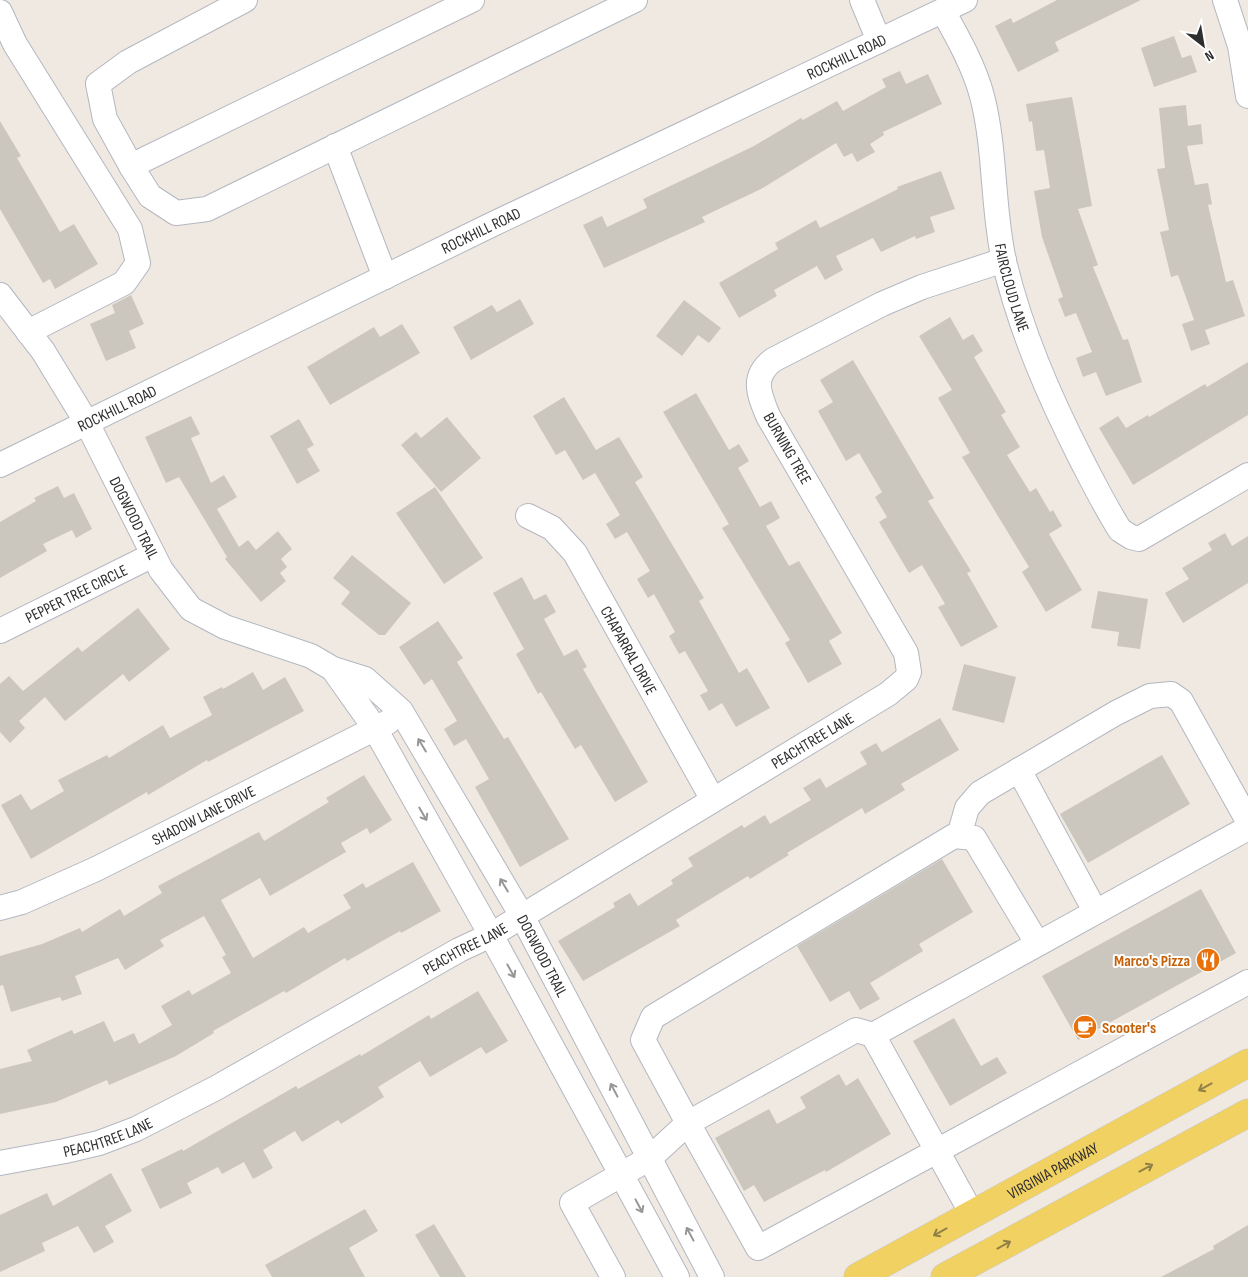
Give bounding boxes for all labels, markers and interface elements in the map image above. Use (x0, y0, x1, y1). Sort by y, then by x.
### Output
north arrow (1178, 20, 1228, 70)
street label: ROCKHILL ROAD (804, 31, 890, 85)
text: N (1202, 47, 1217, 65)
street label: ROCKHILL ROAD (439, 204, 524, 259)
street label: FAIRCLOUD LANE (990, 242, 1032, 335)
street label: ROCKHILL ROAD (75, 382, 160, 437)
street label: BURNING TREE (759, 410, 815, 488)
street label: DOGWOOD TRAIL (105, 474, 162, 563)
street label: PEPPER TREE CIRCLE (23, 561, 131, 628)
street label: CHAPARRAL DRIVE (596, 603, 660, 698)
street label: PEACHTREE LANE (768, 709, 858, 774)
one-way arrow (416, 739, 426, 753)
street label: SHADOW LANE DRIVE (149, 782, 259, 850)
one-way arrow (418, 807, 428, 822)
one-way arrow (499, 879, 509, 893)
street label: DOGWOOD TRAIL (512, 912, 571, 1001)
street label: PEACHTREE LANE (420, 919, 512, 980)
restaurant icon: Marco's Pizza (1195, 947, 1221, 973)
place label: Marco's Pizza (1114, 952, 1190, 971)
one-way arrow (507, 963, 516, 978)
cafe icon: Scooter's (1072, 1014, 1098, 1040)
place label: Scooter's (1102, 1019, 1156, 1038)
one-way arrow (1198, 1082, 1213, 1092)
one-way arrow (609, 1083, 618, 1098)
street label: PEACHTREE LANE (61, 1114, 156, 1162)
street label: VIRGINIA PARKWAY (1005, 1139, 1102, 1204)
one-way arrow (1139, 1163, 1154, 1173)
one-way arrow (635, 1198, 644, 1213)
one-way arrow (685, 1227, 694, 1242)
one-way arrow (933, 1228, 948, 1237)
one-way arrow (996, 1240, 1011, 1250)

